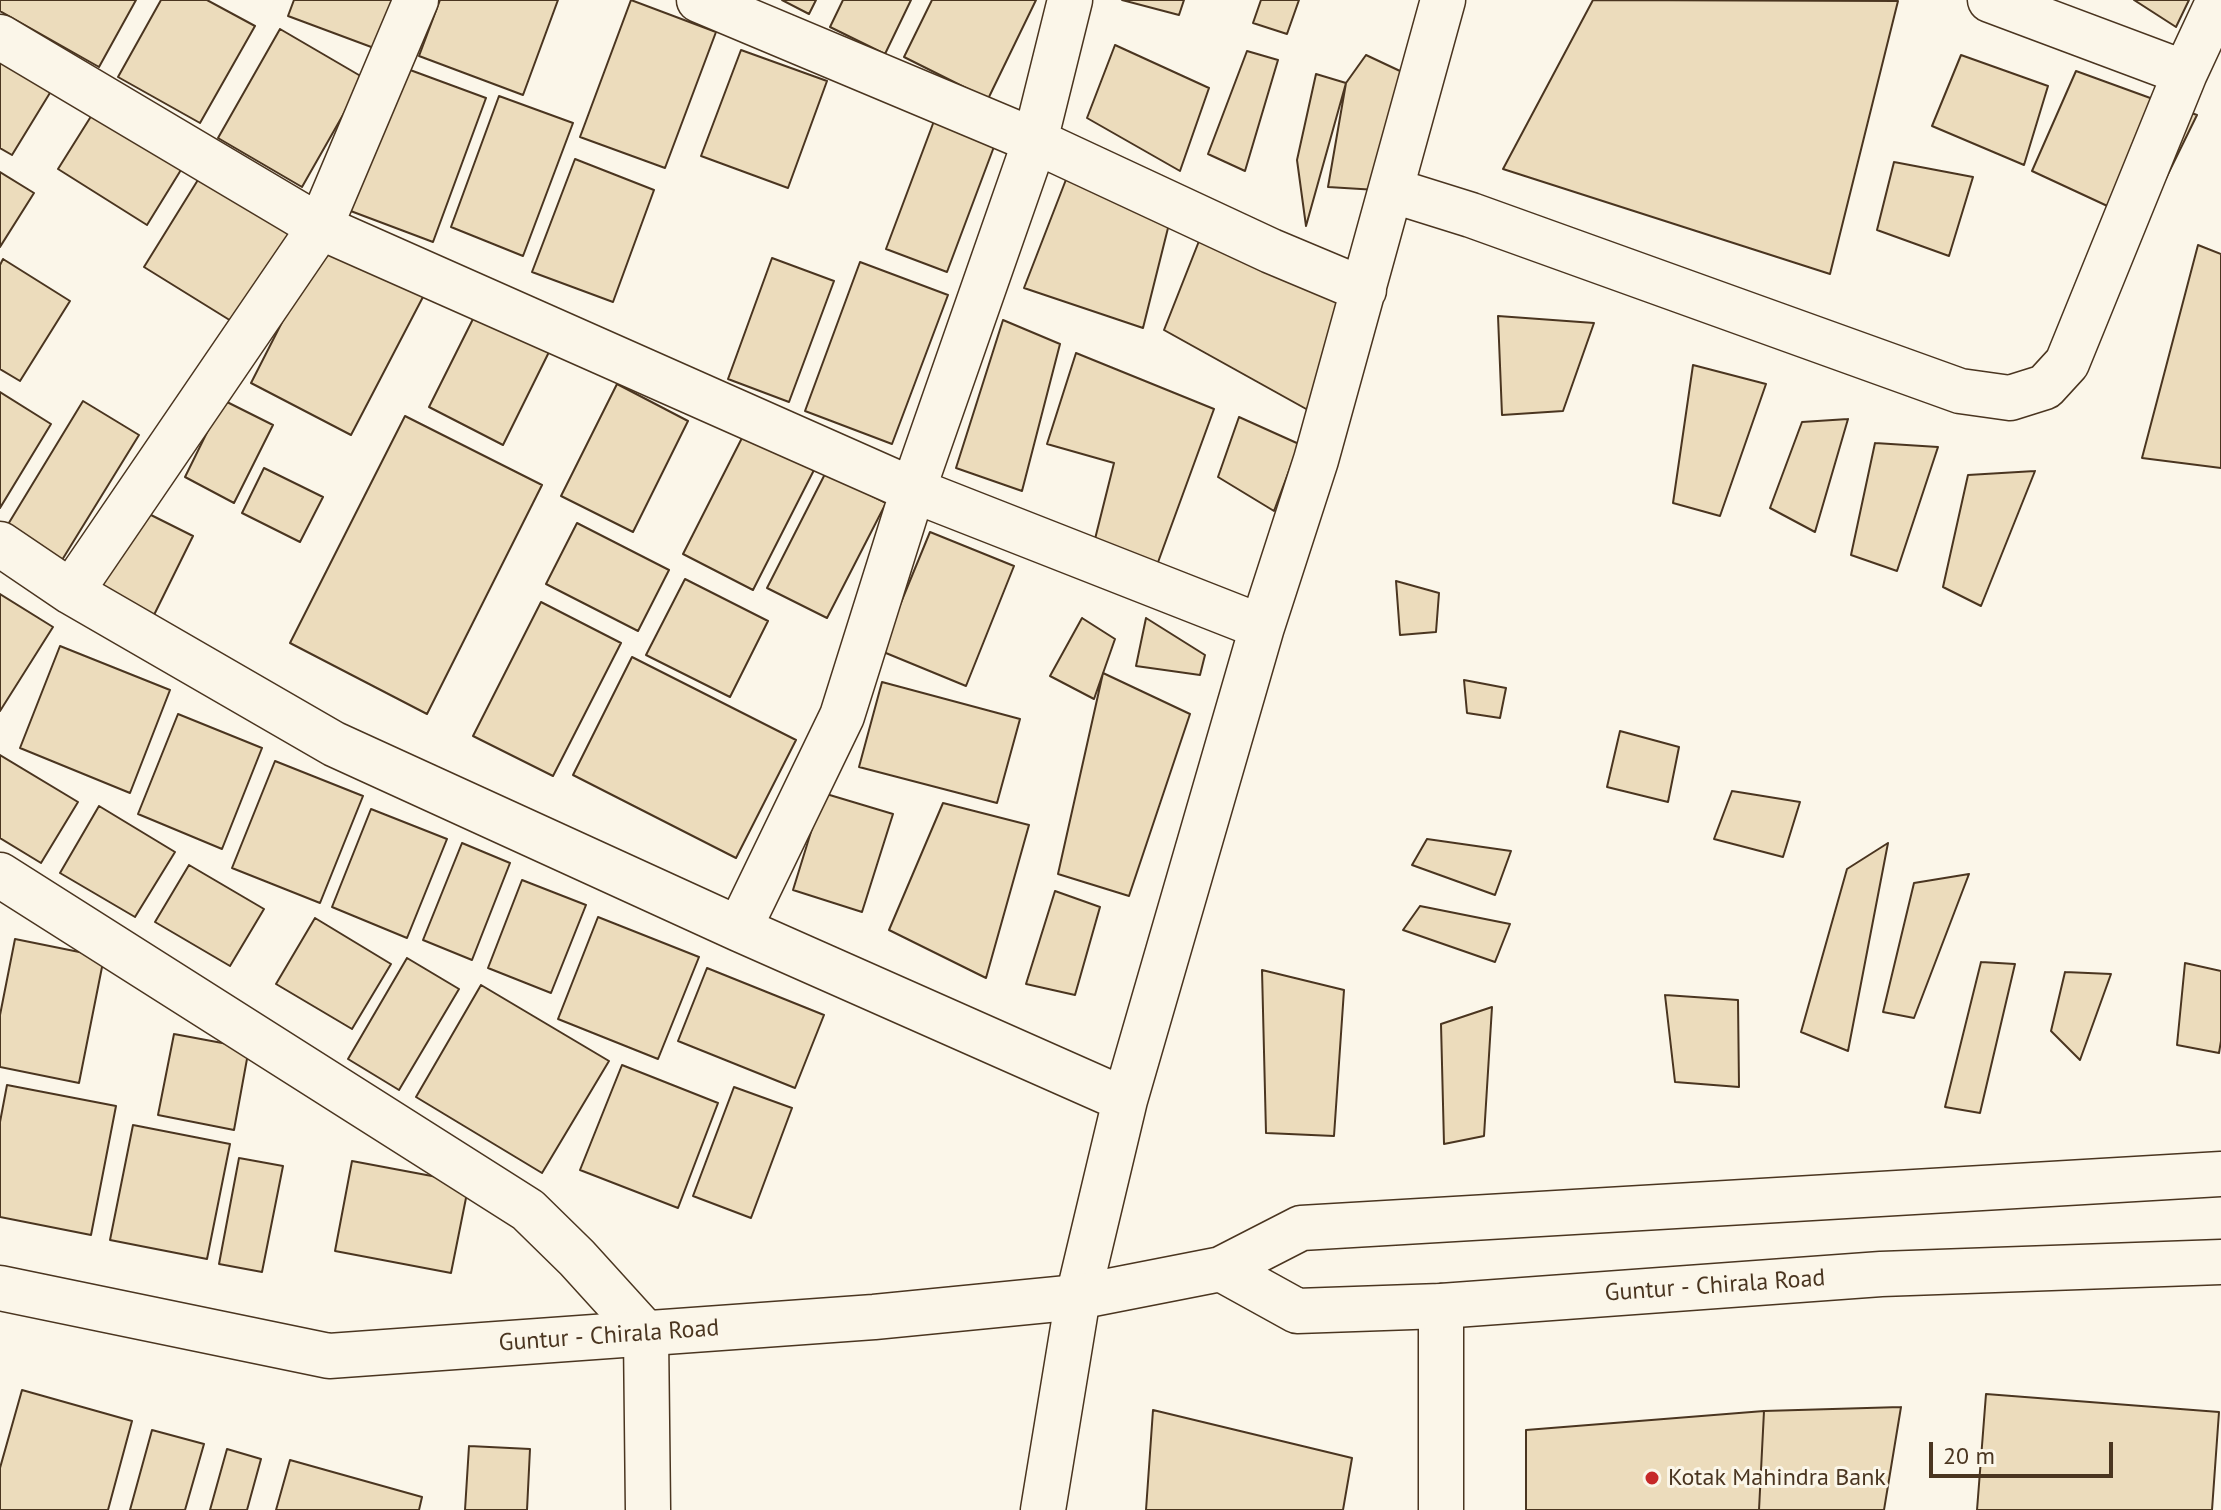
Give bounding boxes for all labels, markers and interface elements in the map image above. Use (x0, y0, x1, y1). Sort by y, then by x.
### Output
street label: Guntur - Chirala Road (1604, 1264, 1826, 1308)
street label: Guntur - Chirala Road (498, 1314, 720, 1358)
scale bar (1933, 1426, 2117, 1476)
text: 20 m (1943, 1440, 1995, 1471)
place label: Kotak Mahindra Bank (1668, 1464, 1886, 1492)
marker: Kotak Mahindra Bank (1643, 1469, 1661, 1487)

